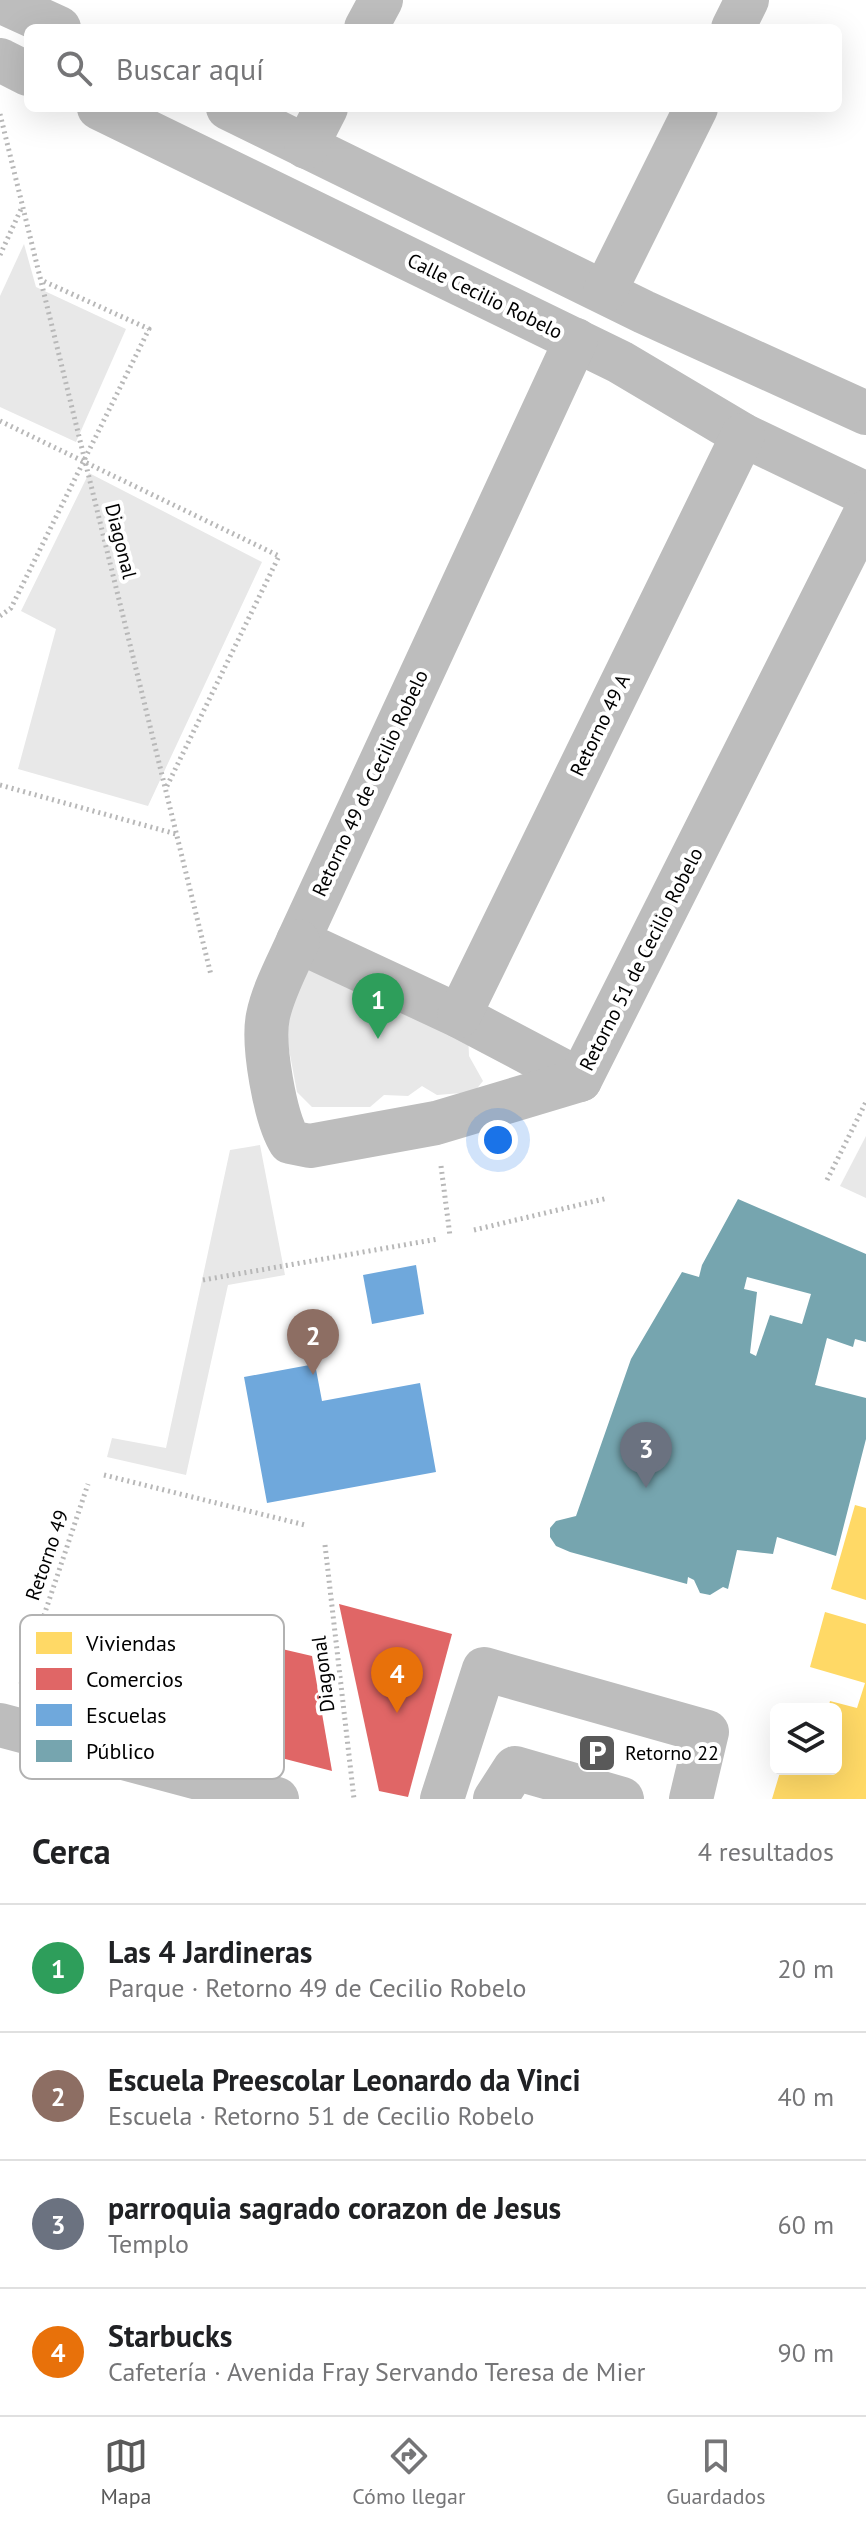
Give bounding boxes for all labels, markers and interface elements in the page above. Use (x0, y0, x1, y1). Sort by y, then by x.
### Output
search box (24, 24, 842, 112)
icon: search (52, 46, 96, 90)
text: Buscar aquí (116, 49, 264, 88)
street label: Calle Cecilio Robelo (403, 247, 567, 345)
street label: Diagonal (99, 501, 143, 581)
street label: Retorno 49 de Cecilio Robelo (306, 666, 434, 900)
street label: Retorno 49 A (564, 669, 636, 780)
street label: Retorno 51 de Cecilio Robelo (573, 843, 709, 1075)
pin: 1 (352, 973, 404, 1039)
your location (478, 1120, 518, 1160)
pin: 2 (287, 1309, 339, 1375)
pin: 3 (620, 1422, 672, 1488)
street label: Retorno 49 (19, 1506, 75, 1604)
legend (20, 1615, 284, 1779)
text: Viviendas (85, 1629, 176, 1657)
street label: Diagonal (305, 1634, 341, 1714)
pin: 4 (371, 1647, 423, 1713)
text: Comercios (86, 1665, 183, 1693)
text: Escuelas (86, 1701, 167, 1729)
map controls (770, 1703, 842, 1775)
button: layers (770, 1703, 842, 1775)
parking icon: Retorno 22 (576, 1732, 618, 1774)
text: Público (86, 1737, 155, 1765)
place label: Retorno 22 (625, 1740, 719, 1766)
text: Cerca (32, 1829, 111, 1873)
text: 4 resultados (698, 1835, 834, 1868)
text: Las 4 Jardineras (108, 1932, 312, 1971)
text: 1 (51, 1952, 65, 1985)
text: 20 m (778, 1952, 834, 1985)
text: Parque · Retorno 49 de Cecilio Robelo (108, 1971, 527, 2004)
text: Escuela Preescolar Leonardo da Vinci (108, 2060, 581, 2099)
text: 2 (51, 2080, 65, 2113)
text: 40 m (778, 2080, 834, 2113)
text: Escuela · Retorno 51 de Cecilio Robelo (108, 2099, 534, 2132)
text: parroquia sagrado corazon de Jesus (108, 2188, 561, 2227)
text: 3 (51, 2208, 65, 2241)
text: 60 m (778, 2208, 834, 2241)
text: Templo (108, 2227, 189, 2260)
text: Starbucks (108, 2316, 232, 2355)
text: 4 (51, 2336, 65, 2369)
text: 90 m (778, 2336, 834, 2369)
text: Cafetería · Avenida Fray Servando Teresa de Mier (108, 2355, 645, 2388)
tab: Mapa (100, 2434, 152, 2510)
tab: Cómo llegar (352, 2434, 465, 2510)
tab: Guardados (666, 2434, 766, 2510)

